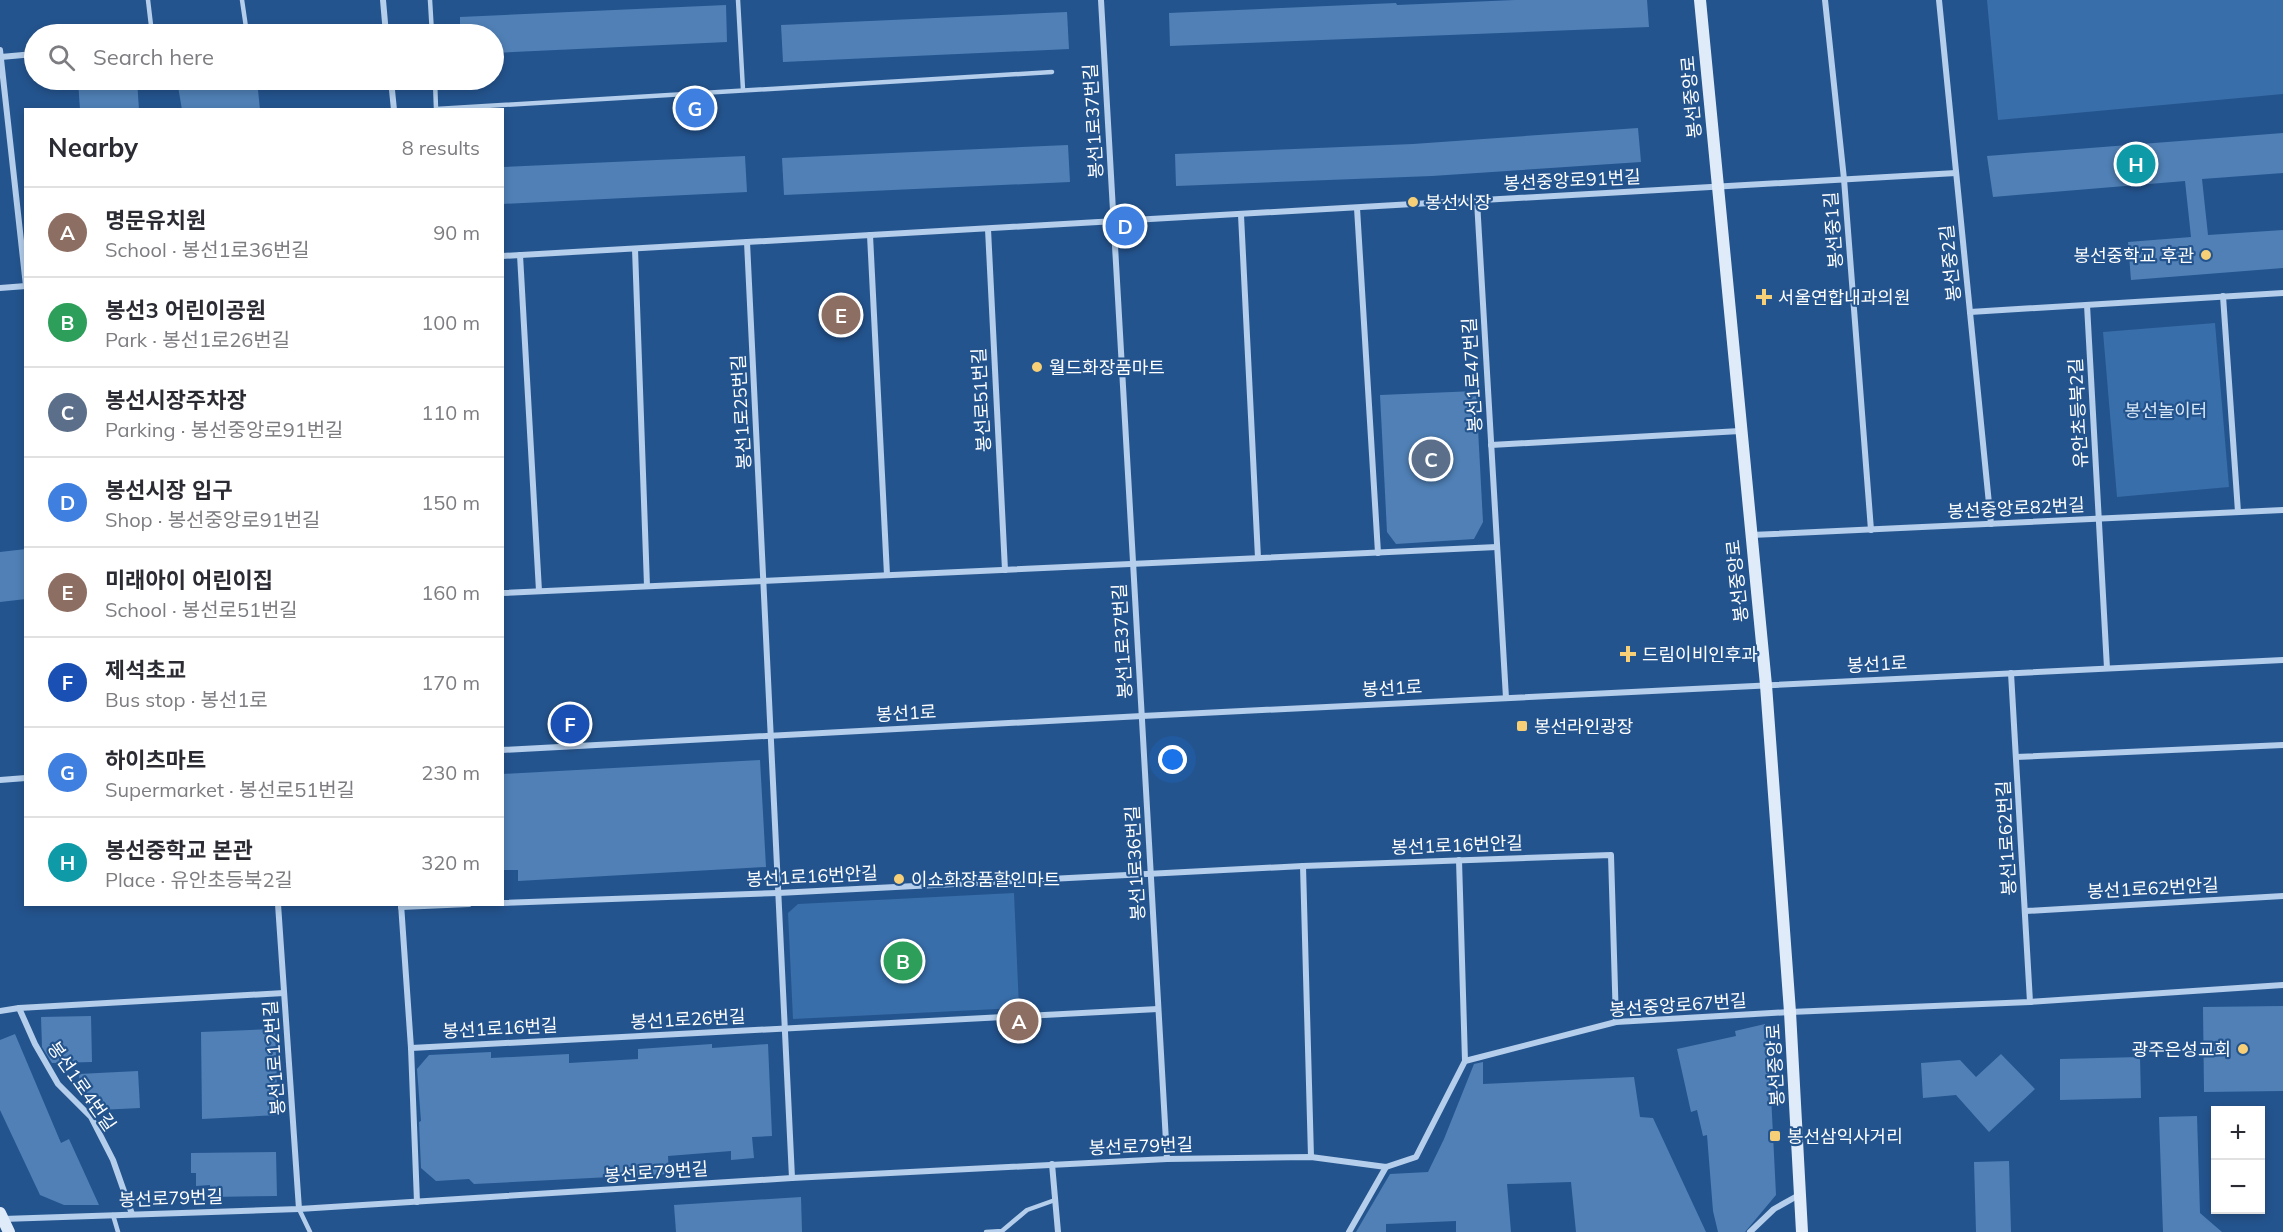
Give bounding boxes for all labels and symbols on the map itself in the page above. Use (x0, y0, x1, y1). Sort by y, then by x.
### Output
street label: 봉선중앙로 (1676, 55, 1706, 139)
street label: 봉선1로37번길 (1079, 63, 1107, 179)
pin: G (676, 86, 714, 130)
pin: H (2116, 142, 2156, 186)
street label: 봉선중앙로91번길 (1503, 165, 1641, 195)
place label: 봉선시장 (1425, 191, 1491, 214)
street label: 봉선중1길 (1819, 191, 1847, 269)
marker: 봉선시장 (1406, 195, 1420, 209)
pin: D (1106, 204, 1144, 248)
street label: 봉선중2길 (1935, 223, 1965, 303)
place label: 봉선중학교 후관 (2073, 244, 2194, 267)
marker: 봉선중학교 후관 (2199, 248, 2213, 262)
place label: 서울연합내과의원 (1778, 286, 1910, 309)
marker: 서울연합내과의원 (1755, 288, 1773, 306)
pin: E (822, 292, 860, 338)
street label: 봉선1로47번길 (1458, 317, 1486, 433)
street label: 봉선로51번길 (967, 347, 995, 453)
street label: 봉선1로25번길 (727, 354, 755, 470)
place label: 월드화장품마트 (1049, 356, 1165, 379)
street label: 유안초등북2길 (2064, 357, 2092, 469)
marker: 월드화장품마트 (1030, 360, 1044, 374)
park label: 봉선놀이터 (2125, 399, 2207, 422)
pin: C (1412, 436, 1450, 482)
street label: 봉선중앙로82번길 (1947, 493, 2085, 523)
street label: 봉선중앙로 (1721, 539, 1753, 623)
street label: 봉선1로37번길 (1108, 583, 1136, 699)
place label: 드림이비인후과 (1642, 643, 1758, 666)
marker: 드림이비인후과 (1619, 645, 1637, 663)
street label: 봉선1로 (1846, 651, 1908, 677)
street label: 봉선1로 (1361, 675, 1423, 701)
street label: 봉선1로 (875, 700, 937, 726)
pin: F (550, 702, 590, 746)
place label: 봉선라인광장 (1534, 715, 1633, 738)
marker: 봉선라인광장 (1515, 719, 1529, 733)
your location (1158, 745, 1187, 774)
street label: 봉선1로62번길 (1992, 780, 2020, 896)
street label: 봉선1로36번길 (1121, 805, 1149, 921)
street label: 봉선1로16번안길 (1391, 831, 1523, 859)
street label: 봉선1로16번안길 (746, 861, 878, 891)
place label: 이쇼화장품할인마트 (911, 868, 1060, 891)
marker: 이쇼화장품할인마트 (892, 872, 906, 886)
street label: 봉선1로62번안길 (2087, 873, 2219, 903)
pin: B (884, 938, 922, 984)
street label: 봉선중앙로67번길 (1609, 989, 1747, 1021)
pin: A (1000, 998, 1038, 1044)
street label: 봉선1로12번길 (259, 1000, 289, 1116)
street label: 봉선1로26번길 (630, 1005, 746, 1033)
street label: 봉선1로16번길 (442, 1014, 558, 1042)
street label: 봉선중앙로 (1761, 1023, 1789, 1107)
street label: 봉선1로4번길 (43, 1037, 121, 1135)
place label: 광주은성교회 (2132, 1038, 2231, 1061)
marker: 광주은성교회 (2236, 1042, 2250, 1056)
place label: 봉선삼익사거리 (1787, 1125, 1903, 1148)
marker: 봉선삼익사거리 (1768, 1129, 1782, 1143)
street label: 봉선로79번길 (1088, 1133, 1194, 1159)
street label: 봉선로79번길 (603, 1157, 709, 1187)
street label: 봉선로79번길 (118, 1185, 224, 1211)

